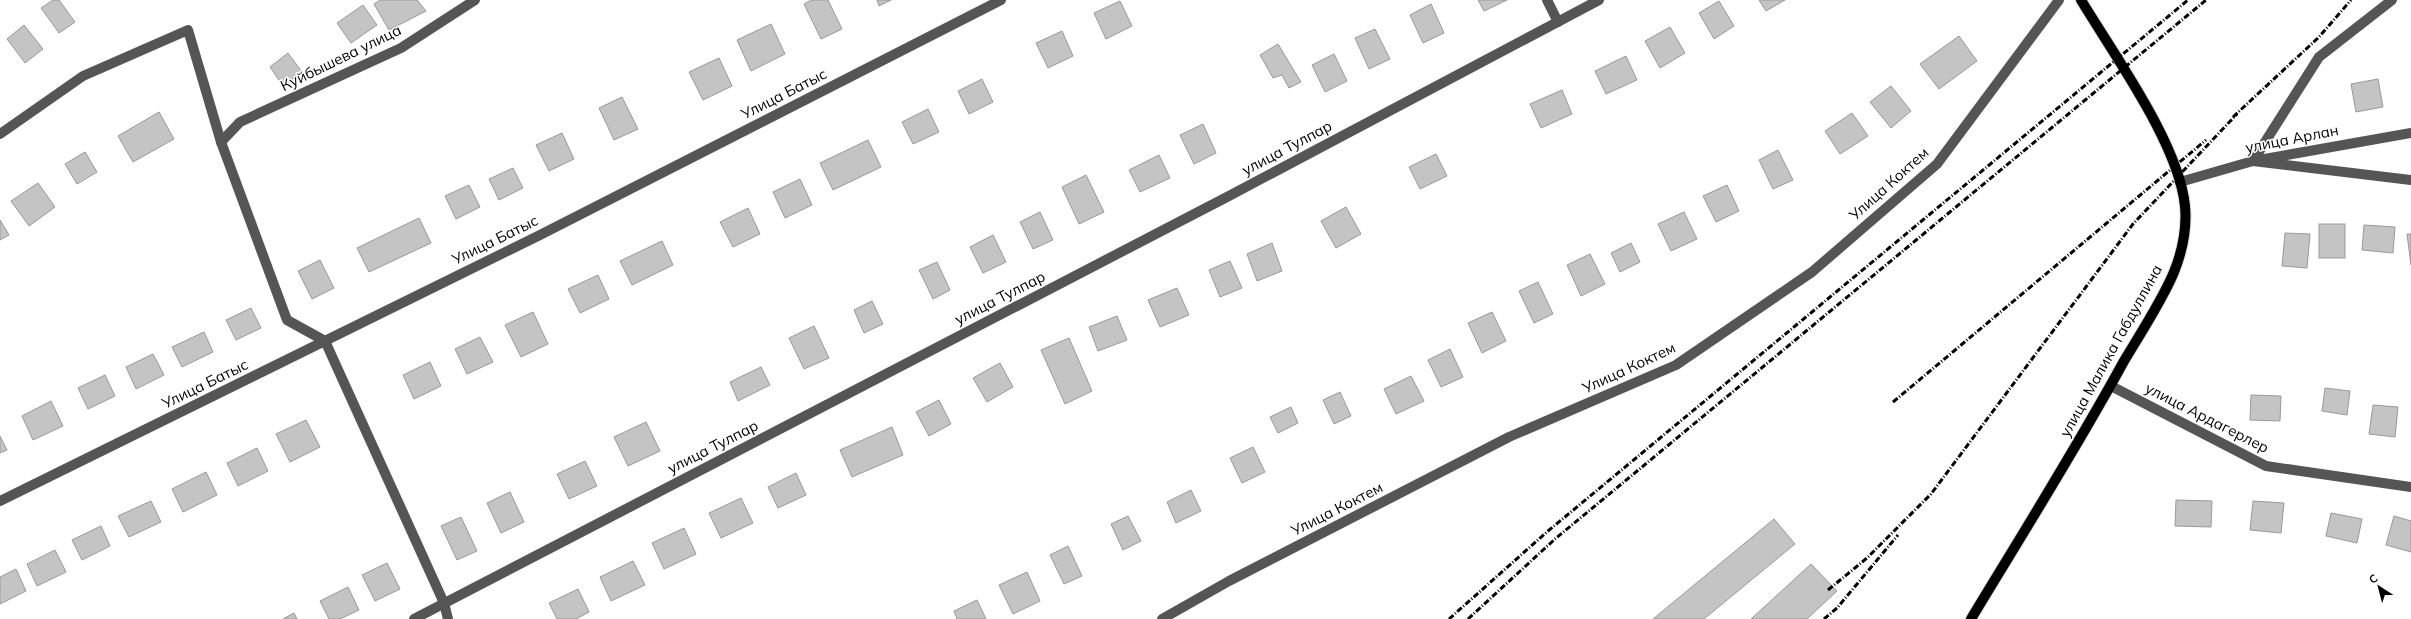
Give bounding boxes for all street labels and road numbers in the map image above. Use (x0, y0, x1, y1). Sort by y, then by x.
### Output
street label: Куйбышева улица (277, 20, 404, 95)
street label: Улица Батыс (737, 64, 830, 124)
street label: улица Тулпар (1238, 116, 1335, 179)
street label: улица Арлан (2244, 120, 2340, 157)
street label: Улица Коктем (1844, 143, 1932, 225)
street label: Улица Батыс (448, 211, 541, 269)
street label: улица Малика Габдуллина (2055, 261, 2166, 440)
street label: улица Тулпар (951, 267, 1048, 329)
street label: Улица Коктем (1578, 338, 1678, 398)
street label: Улица Батыс (158, 355, 251, 413)
street label: улица Ардагерлер (2142, 378, 2272, 457)
street label: улица Тулпар (664, 416, 761, 478)
street label: Улица Коктем (1287, 477, 1386, 540)

